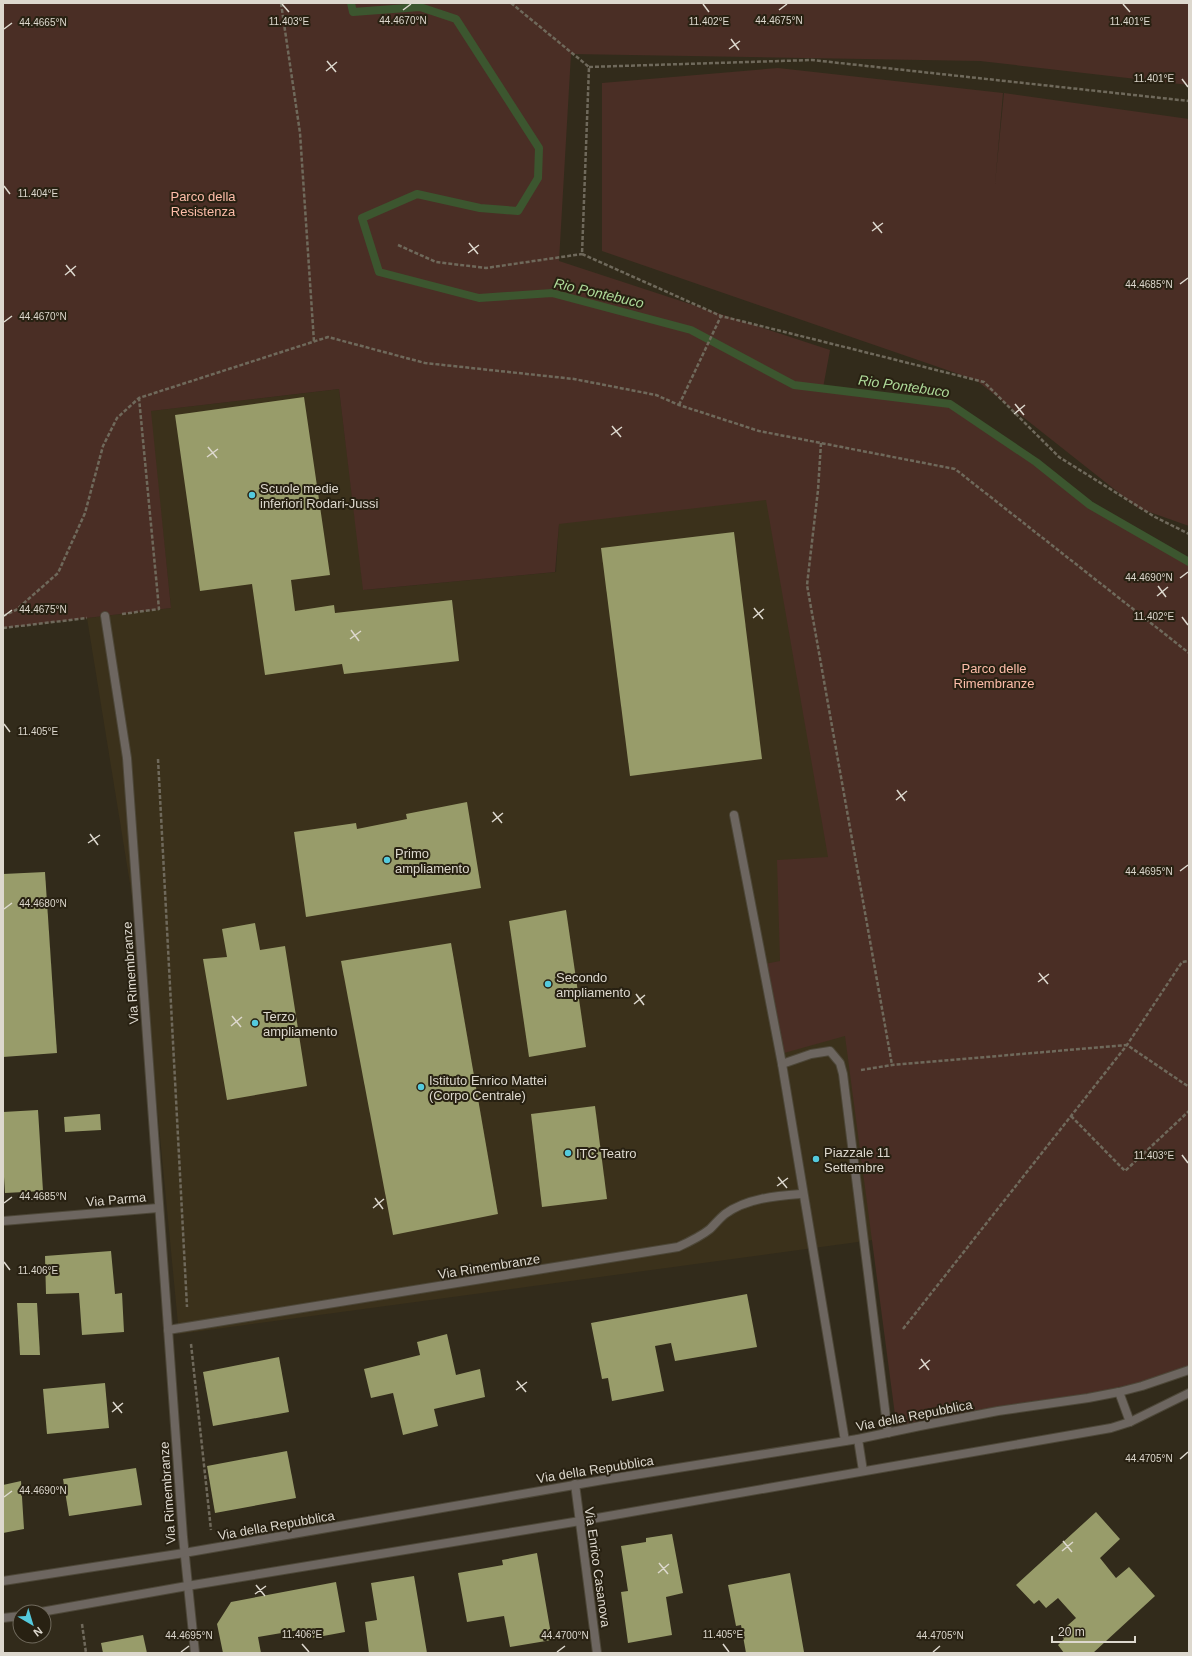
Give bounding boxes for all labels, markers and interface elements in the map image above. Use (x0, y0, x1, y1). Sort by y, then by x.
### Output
text: 44.4670°N (379, 15, 427, 26)
text: 44.4675°N (755, 15, 803, 26)
text: 11.403°E (269, 16, 310, 27)
text: 11.402°E (689, 16, 730, 27)
text: 11.401°E (1110, 16, 1151, 27)
text: 44.4665°N (19, 17, 67, 28)
text: 11.401°E (1134, 73, 1175, 84)
text: 11.404°E (18, 188, 59, 199)
park label: Parco della Resistenza (170, 189, 236, 219)
water label: Rio Pontebuco (552, 275, 646, 311)
text: 44.4685°N (1125, 279, 1173, 290)
text: 44.4670°N (19, 311, 67, 322)
water label: Rio Pontebuco (857, 372, 951, 400)
place label: Scuole medie inferiori Rodari-Jussi (260, 481, 379, 511)
marker: Scuole medie inferiori Rodari-Jussi (247, 490, 257, 500)
text: 44.4690°N (1125, 572, 1173, 583)
text: 44.4675°N (19, 604, 67, 615)
text: 11.402°E (1134, 611, 1175, 622)
park label: Parco delle Rimembranze (954, 661, 1034, 691)
text: 11.405°E (18, 726, 59, 737)
place label: Primo ampliamento (395, 846, 469, 876)
marker: Primo ampliamento (382, 855, 392, 865)
text: 44.4695°N (1125, 866, 1173, 877)
text: 44.4680°N (19, 898, 67, 909)
street label: Via Rimembranze (119, 921, 142, 1025)
place label: Secondo ampliamento (556, 970, 630, 1000)
marker: Secondo ampliamento (543, 979, 553, 989)
place label: Terzo ampliamento (263, 1009, 337, 1039)
marker: Terzo ampliamento (250, 1018, 260, 1028)
place label: Istituto Enrico Mattei (Corpo Centrale) (429, 1073, 547, 1103)
marker: Istituto Enrico Mattei (Corpo Centrale) (416, 1082, 426, 1092)
place label: Piazzale 11 Settembre (824, 1145, 890, 1175)
place label: ITC Teatro (576, 1146, 636, 1161)
marker: ITC Teatro (563, 1148, 573, 1158)
text: 11.403°E (1134, 1150, 1175, 1161)
marker: Piazzale 11 Settembre (811, 1154, 821, 1164)
street label: Via Parma (85, 1189, 148, 1210)
text: 44.4685°N (19, 1191, 67, 1202)
street label: Via Rimembranze (437, 1251, 541, 1282)
text: 11.406°E (18, 1265, 59, 1276)
street label: Via della Repubblica (855, 1397, 974, 1434)
street label: Via Rimembranze (156, 1441, 179, 1545)
street label: Via della Repubblica (535, 1453, 655, 1486)
text: 44.4705°N (1125, 1453, 1173, 1464)
text: 44.4690°N (19, 1485, 67, 1496)
street label: Via Enrico Casanova (582, 1506, 613, 1629)
street label: Via della Repubblica (217, 1508, 336, 1543)
north arrow (12, 1604, 52, 1644)
scale bar (1052, 1618, 1135, 1644)
text: N (31, 1625, 45, 1639)
text: 20 m (1058, 1625, 1085, 1639)
text: 11.406°E (282, 1629, 323, 1640)
text: 11.405°E (703, 1629, 744, 1640)
text: 44.4695°N (165, 1630, 213, 1641)
text: 44.4700°N (541, 1630, 589, 1641)
text: 44.4705°N (916, 1630, 964, 1641)

